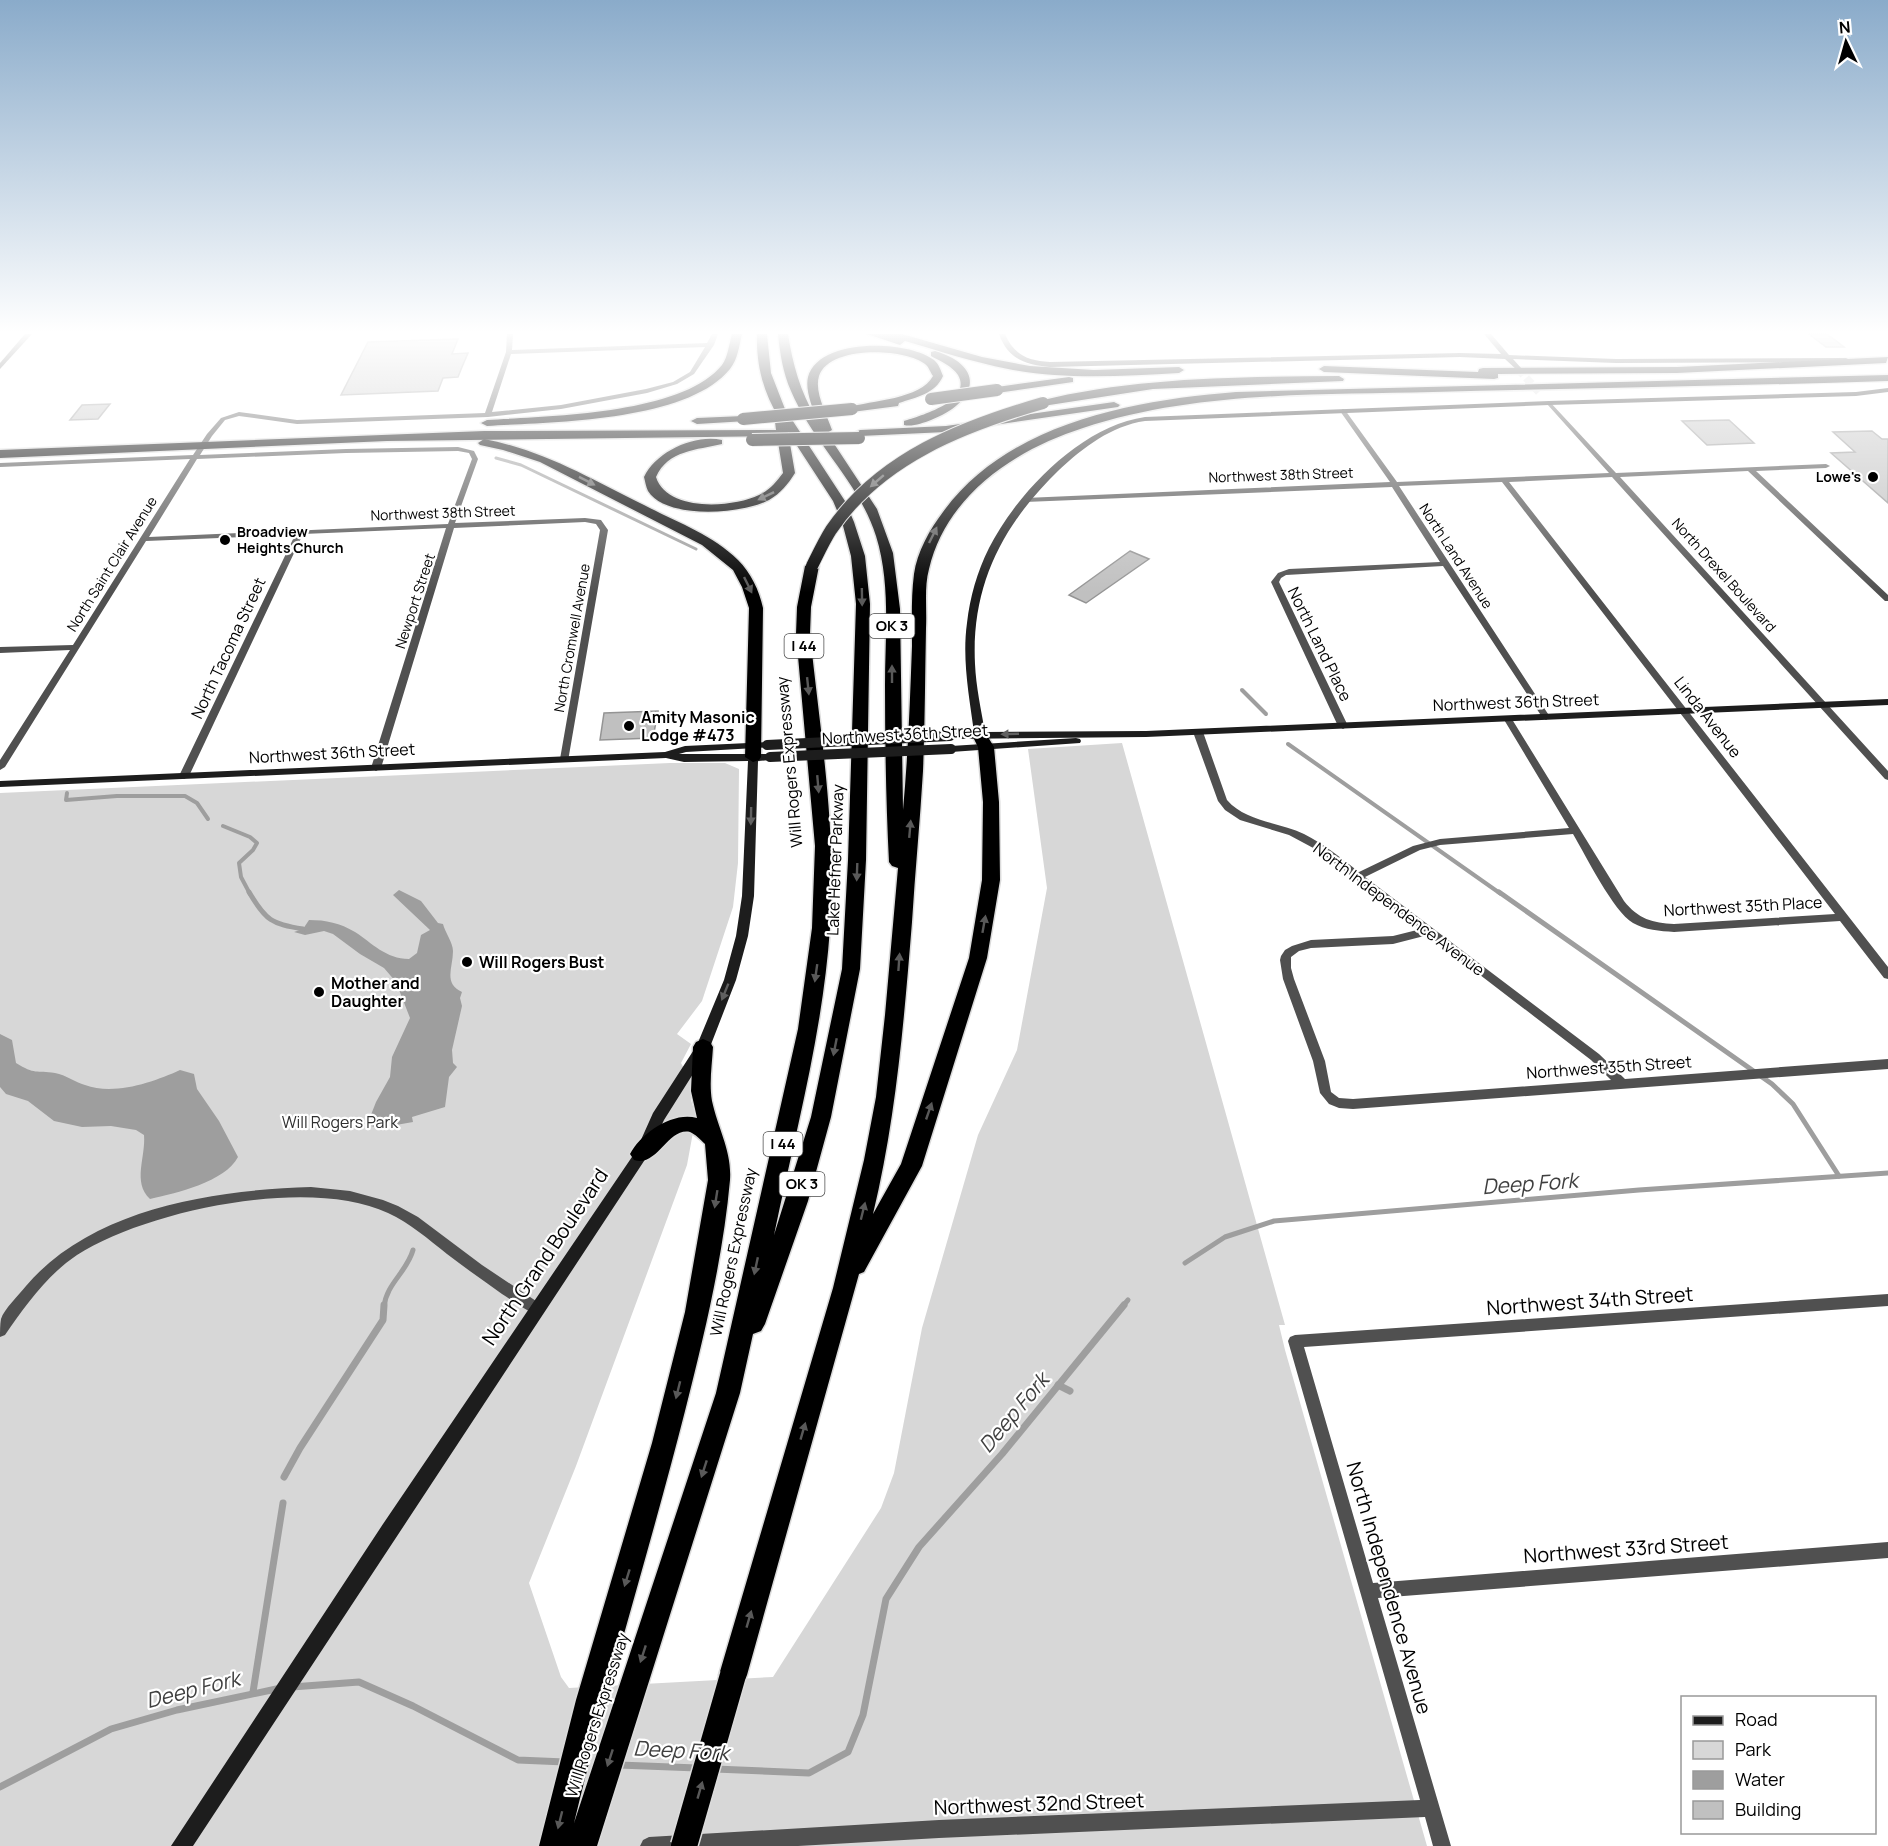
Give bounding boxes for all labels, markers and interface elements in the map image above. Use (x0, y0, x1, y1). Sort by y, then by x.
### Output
north arrow (1816, 12, 1876, 72)
text: N (1838, 16, 1851, 39)
street label: Northwest 38th Street (1208, 462, 1354, 487)
place label: Lowe's (1816, 467, 1861, 486)
marker: Lowe's (1866, 470, 1880, 484)
one-way arrow (870, 474, 885, 487)
one-way arrow (578, 476, 595, 486)
street label: North Saint Clair Avenue (62, 492, 161, 635)
one-way arrow (757, 492, 774, 501)
street label: North Land Avenue (1415, 499, 1498, 612)
street label: Northwest 38th Street (370, 500, 516, 525)
street label: North Drexel Boulevard (1668, 514, 1781, 636)
place label: Broadview Heights Church (237, 522, 343, 557)
one-way arrow (929, 527, 938, 544)
marker: Broadview Heights Church (218, 533, 232, 547)
street label: Newport Street (390, 550, 439, 651)
street label: North Cromwell Avenue (549, 562, 594, 714)
street label: North Tacoma Street (186, 574, 270, 722)
one-way arrow (743, 576, 752, 593)
street label: North Land Place (1283, 583, 1357, 705)
one-way arrow (858, 588, 867, 607)
road number: OK 3 (870, 614, 914, 638)
road number: I 44 (784, 634, 824, 658)
one-way arrow (887, 665, 897, 684)
street label: Linda Avenue (1669, 672, 1747, 762)
street label: Will Rogers Expressway (771, 675, 807, 848)
one-way arrow (803, 677, 813, 696)
street label: Northwest 36th Street (1433, 688, 1599, 716)
place label: Amity Masonic Lodge #473 (641, 706, 755, 746)
marker: Amity Masonic Lodge #473 (622, 719, 636, 733)
street label: Northwest 36th Street (821, 719, 989, 749)
one-way arrow (1001, 729, 1020, 739)
street label: Northwest 36th Street (248, 738, 416, 768)
one-way arrow (813, 775, 822, 794)
street label: Lake Hefner Parkway (821, 783, 849, 936)
one-way arrow (747, 806, 756, 825)
one-way arrow (905, 820, 915, 839)
street label: North Independence Avenue (1309, 837, 1489, 981)
one-way arrow (852, 862, 861, 881)
street label: Northwest 35th Place (1663, 891, 1823, 921)
one-way arrow (980, 914, 989, 933)
place label: Will Rogers Bust (479, 951, 605, 973)
one-way arrow (894, 952, 904, 971)
marker: Will Rogers Bust (460, 955, 474, 969)
one-way arrow (812, 963, 821, 982)
place label: Mother and Daughter (331, 972, 420, 1012)
one-way arrow (720, 983, 729, 1001)
marker: Mother and Daughter (312, 985, 326, 999)
one-way arrow (830, 1037, 839, 1056)
street label: Northwest 35th Street (1526, 1050, 1692, 1084)
one-way arrow (925, 1101, 935, 1119)
park label: Will Rogers Park (282, 1111, 399, 1133)
road number: I 44 (764, 1132, 802, 1156)
street label: North Grand Boulevard (475, 1163, 614, 1350)
street label: Will Rogers Expressway (704, 1165, 762, 1338)
water label: Deep Fork (1481, 1166, 1581, 1200)
road number: OK 3 (780, 1172, 824, 1196)
one-way arrow (711, 1189, 720, 1208)
one-way arrow (858, 1202, 868, 1220)
one-way arrow (751, 1257, 760, 1276)
street label: Northwest 34th Street (1486, 1280, 1694, 1321)
water label: Deep Fork (972, 1365, 1056, 1458)
one-way arrow (673, 1381, 683, 1399)
one-way arrow (799, 1422, 808, 1440)
street label: North Independence Avenue (1340, 1459, 1438, 1717)
one-way arrow (698, 1460, 708, 1478)
street label: Northwest 33rd Street (1523, 1528, 1729, 1569)
one-way arrow (622, 1569, 631, 1587)
one-way arrow (745, 1610, 754, 1628)
street label: Will Rogers Expressway (560, 1629, 634, 1800)
one-way arrow (638, 1645, 648, 1663)
water label: Deep Fork (143, 1663, 245, 1714)
legend (1681, 1696, 1876, 1834)
text: Road (1735, 1707, 1778, 1731)
water label: Deep Fork (633, 1734, 732, 1767)
text: Park (1735, 1737, 1772, 1761)
one-way arrow (605, 1749, 614, 1767)
text: Water (1735, 1767, 1785, 1791)
one-way arrow (696, 1781, 705, 1799)
street label: Northwest 32nd Street (933, 1786, 1145, 1821)
text: Building (1735, 1797, 1801, 1821)
one-way arrow (555, 1811, 565, 1829)

